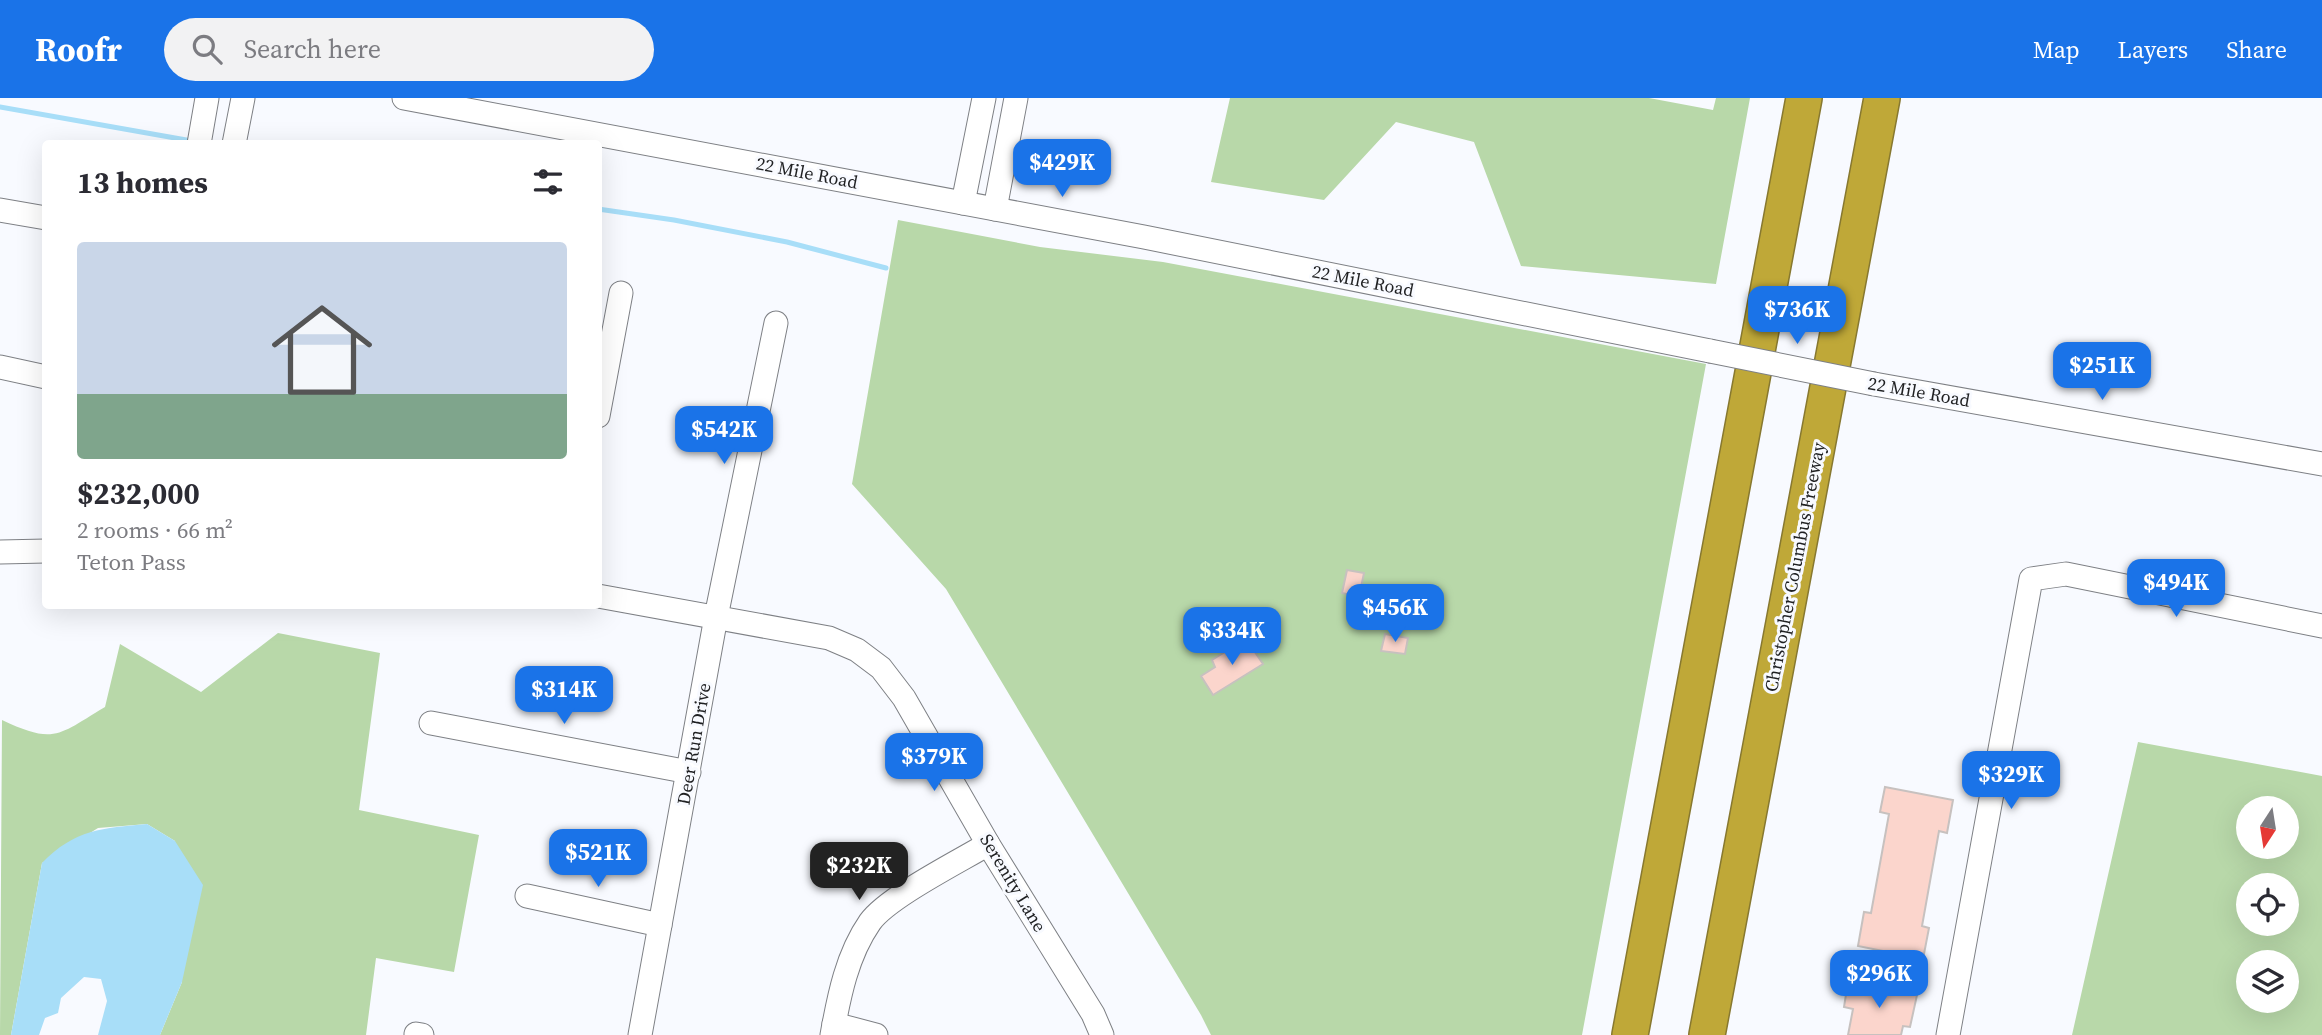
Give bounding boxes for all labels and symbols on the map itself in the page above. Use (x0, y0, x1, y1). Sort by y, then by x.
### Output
pin: $429K (1013, 140, 1111, 199)
street label: 22 Mile Road (754, 150, 860, 195)
street label: 22 Mile Road (1310, 258, 1416, 303)
pin: $736K (1748, 286, 1846, 346)
pin: $251K (2053, 342, 2151, 402)
street label: 22 Mile Road (1866, 370, 1972, 413)
pin: $542K (675, 406, 773, 466)
street label: Christopher Columbus Freeway (1758, 439, 1831, 694)
pin: $494K (2127, 560, 2225, 619)
pin: $456K (1346, 584, 1444, 644)
pin: $334K (1183, 608, 1281, 667)
pin: $314K (515, 666, 613, 726)
street label: Deer Run Drive (670, 681, 717, 807)
pin: $379K (885, 734, 983, 793)
pin: $329K (1962, 752, 2060, 811)
north arrow (2236, 796, 2300, 859)
street label: Serenity Lane (974, 829, 1053, 937)
pin: $521K (549, 830, 647, 889)
pin: $232K (810, 842, 908, 902)
pin: $296K (1830, 950, 1928, 1010)

